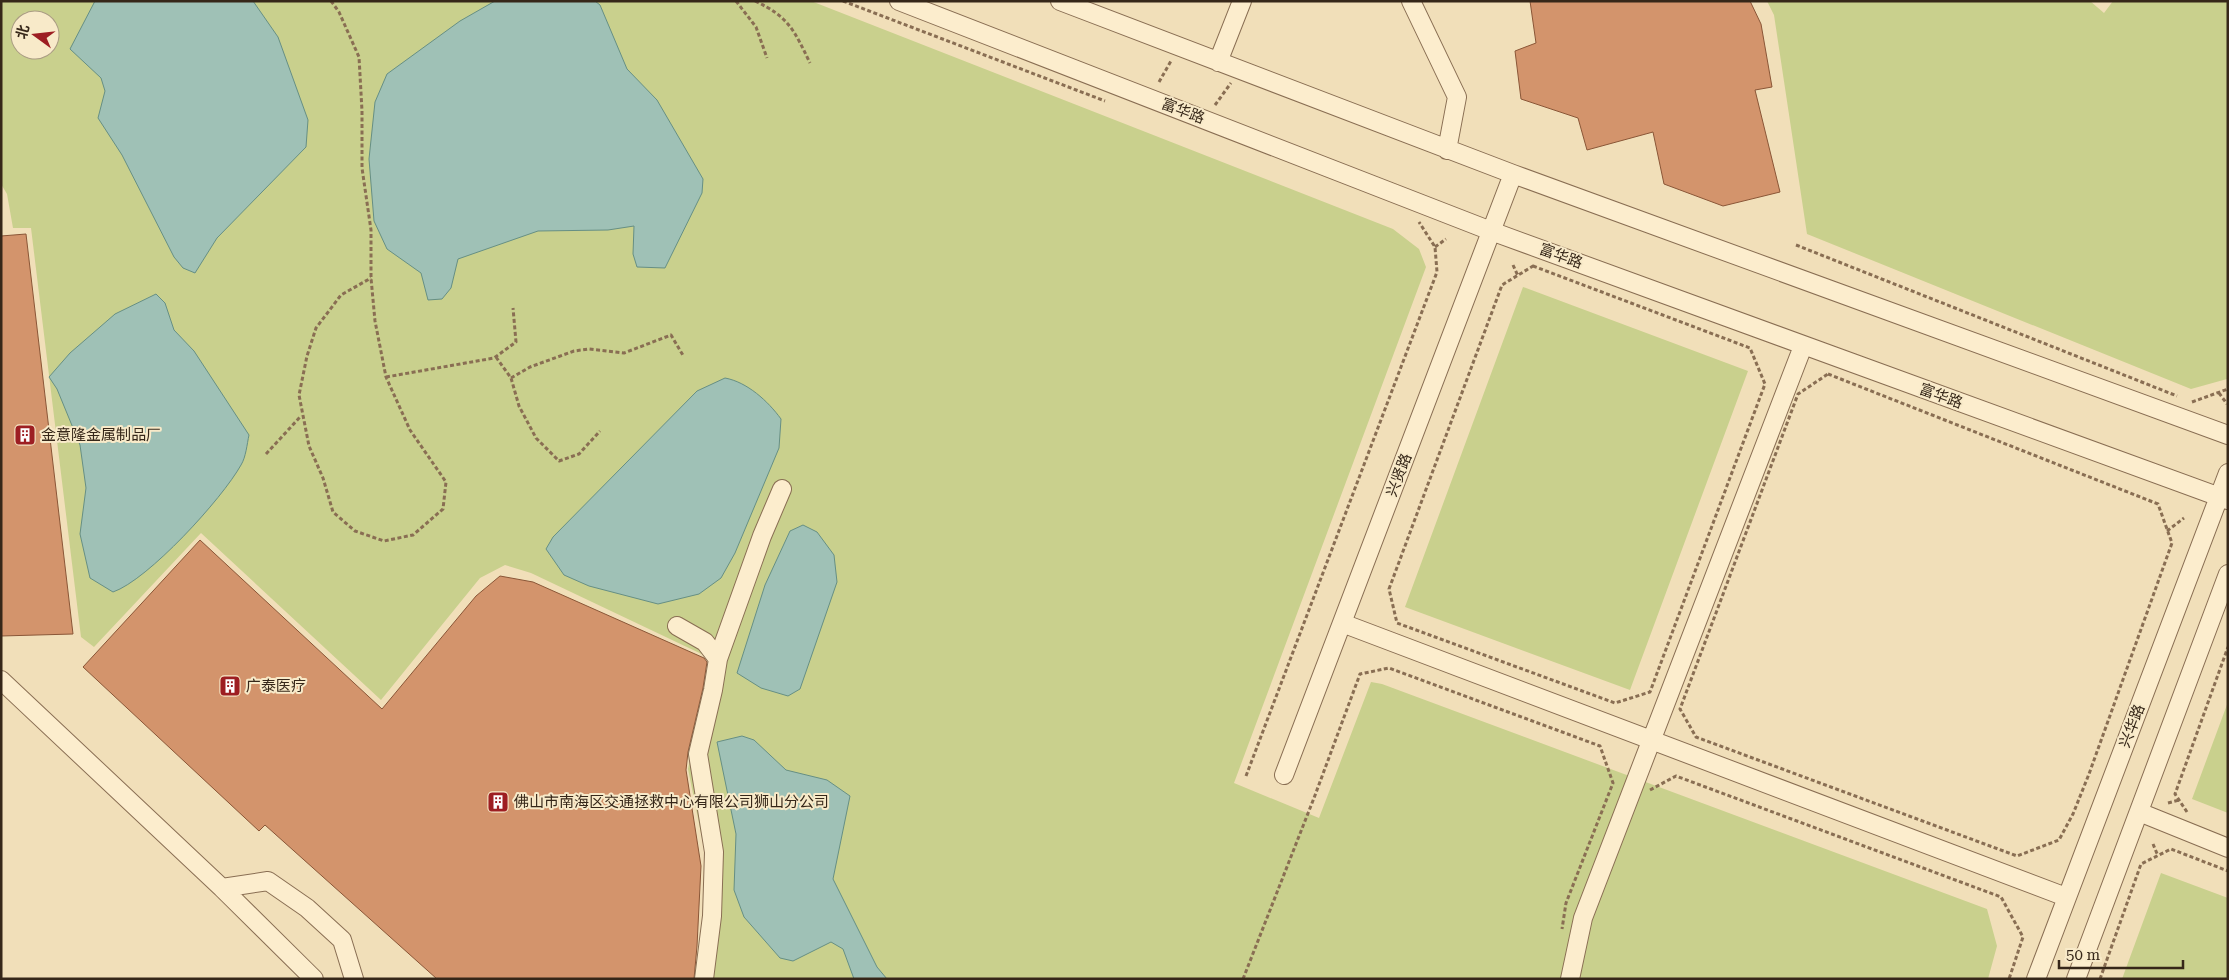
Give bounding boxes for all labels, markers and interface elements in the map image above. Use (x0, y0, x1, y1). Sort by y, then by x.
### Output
north arrow (10, 10, 60, 60)
text: 北 (13, 23, 32, 40)
street label: 富华路 (1159, 95, 1207, 127)
street label: 富华路 (1537, 240, 1585, 272)
street label: 富华路 (1917, 380, 1965, 412)
building icon: 金意隆金属制品厂 (13, 423, 37, 447)
place label: 金意隆金属制品厂 (41, 426, 161, 444)
street label: 兴贤路 (1383, 451, 1415, 499)
building icon: 广泰医疗 (218, 674, 242, 698)
place label: 广泰医疗 (246, 677, 306, 695)
street label: 兴华路 (2116, 702, 2148, 750)
building icon: 佛山市南海区交通拯救中心有限公司狮山分公司 (486, 790, 510, 814)
place label: 佛山市南海区交通拯救中心有限公司狮山分公司 (514, 793, 829, 811)
scale bar (2059, 938, 2183, 970)
text: 50 m (2066, 946, 2101, 964)

